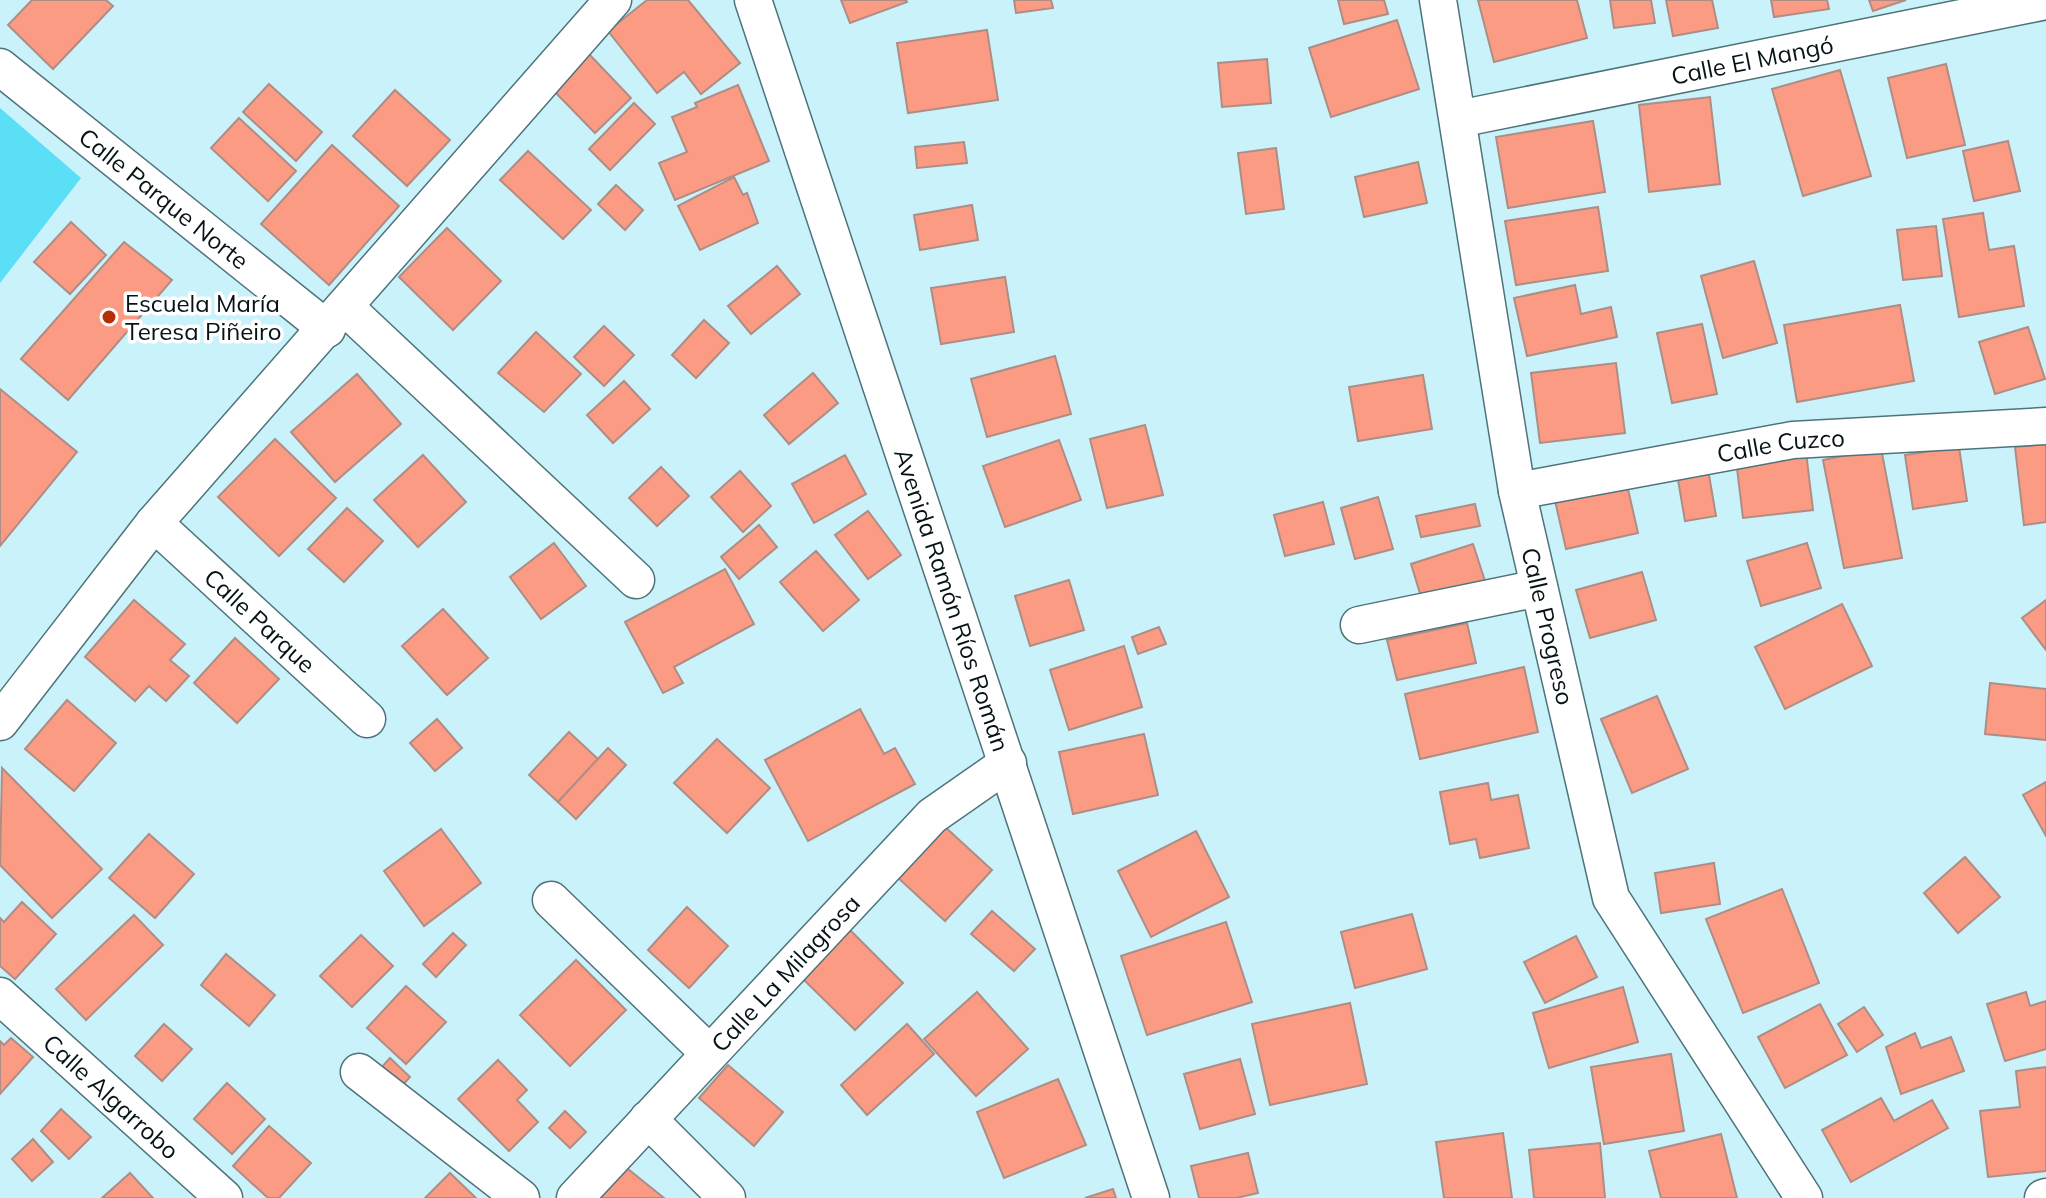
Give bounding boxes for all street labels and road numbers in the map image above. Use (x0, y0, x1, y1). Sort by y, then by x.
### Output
street label: Calle El Mangó (1668, 29, 1836, 91)
street label: Calle Parque Norte (73, 121, 255, 275)
street label: Calle Cuzco (1714, 422, 1845, 469)
street label: Avenida Ramón Ríos Román (888, 444, 1017, 755)
street label: Calle Progreso (1516, 545, 1581, 708)
street label: Calle Parque (198, 562, 322, 679)
street label: Calle La Milagrosa (705, 888, 866, 1058)
street label: Calle Algarrobo (37, 1028, 186, 1165)

